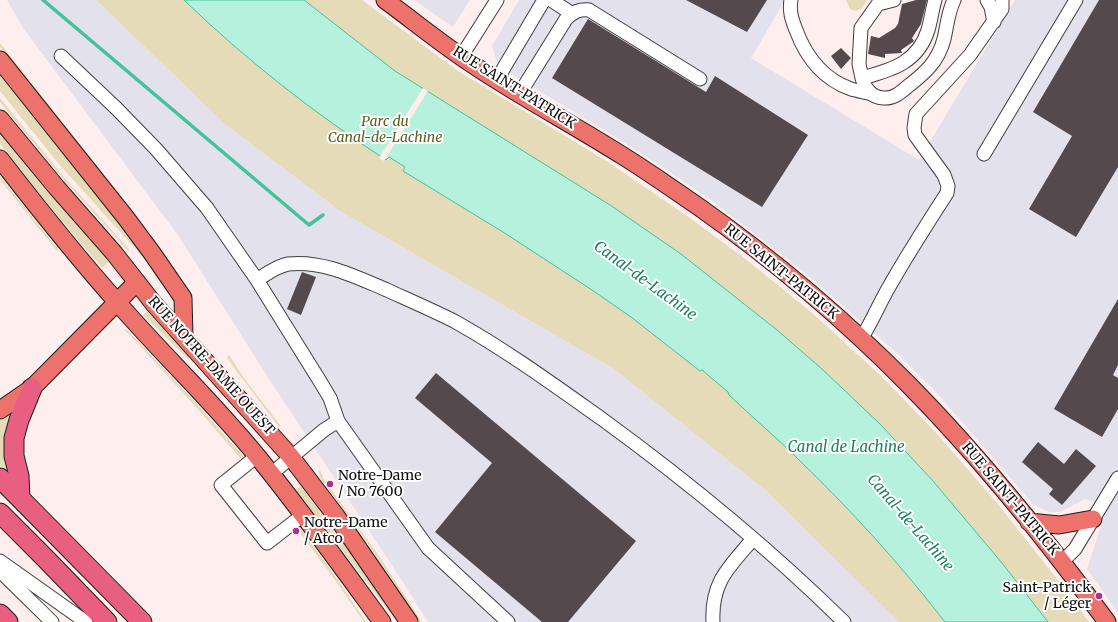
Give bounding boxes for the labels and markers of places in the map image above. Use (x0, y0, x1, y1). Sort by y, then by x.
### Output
place label: Notre-Dame / No 7600 (338, 468, 422, 500)
marker: Notre-Dame / No 7600 (325, 479, 335, 489)
place label: Notre-Dame / Atco (304, 515, 388, 548)
marker: Notre-Dame / Atco (291, 526, 301, 536)
place label: Saint-Patrick / Léger (1002, 580, 1091, 612)
marker: Saint-Patrick / Léger (1094, 591, 1104, 601)

